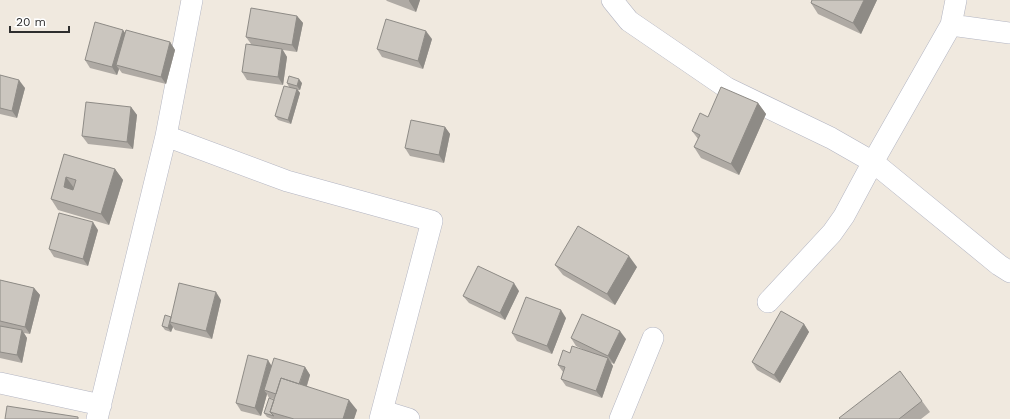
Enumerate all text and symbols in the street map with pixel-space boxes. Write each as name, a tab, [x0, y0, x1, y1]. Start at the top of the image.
scale bar	[10, 8, 69, 34]
text: 20 m	[16, 15, 46, 29]

